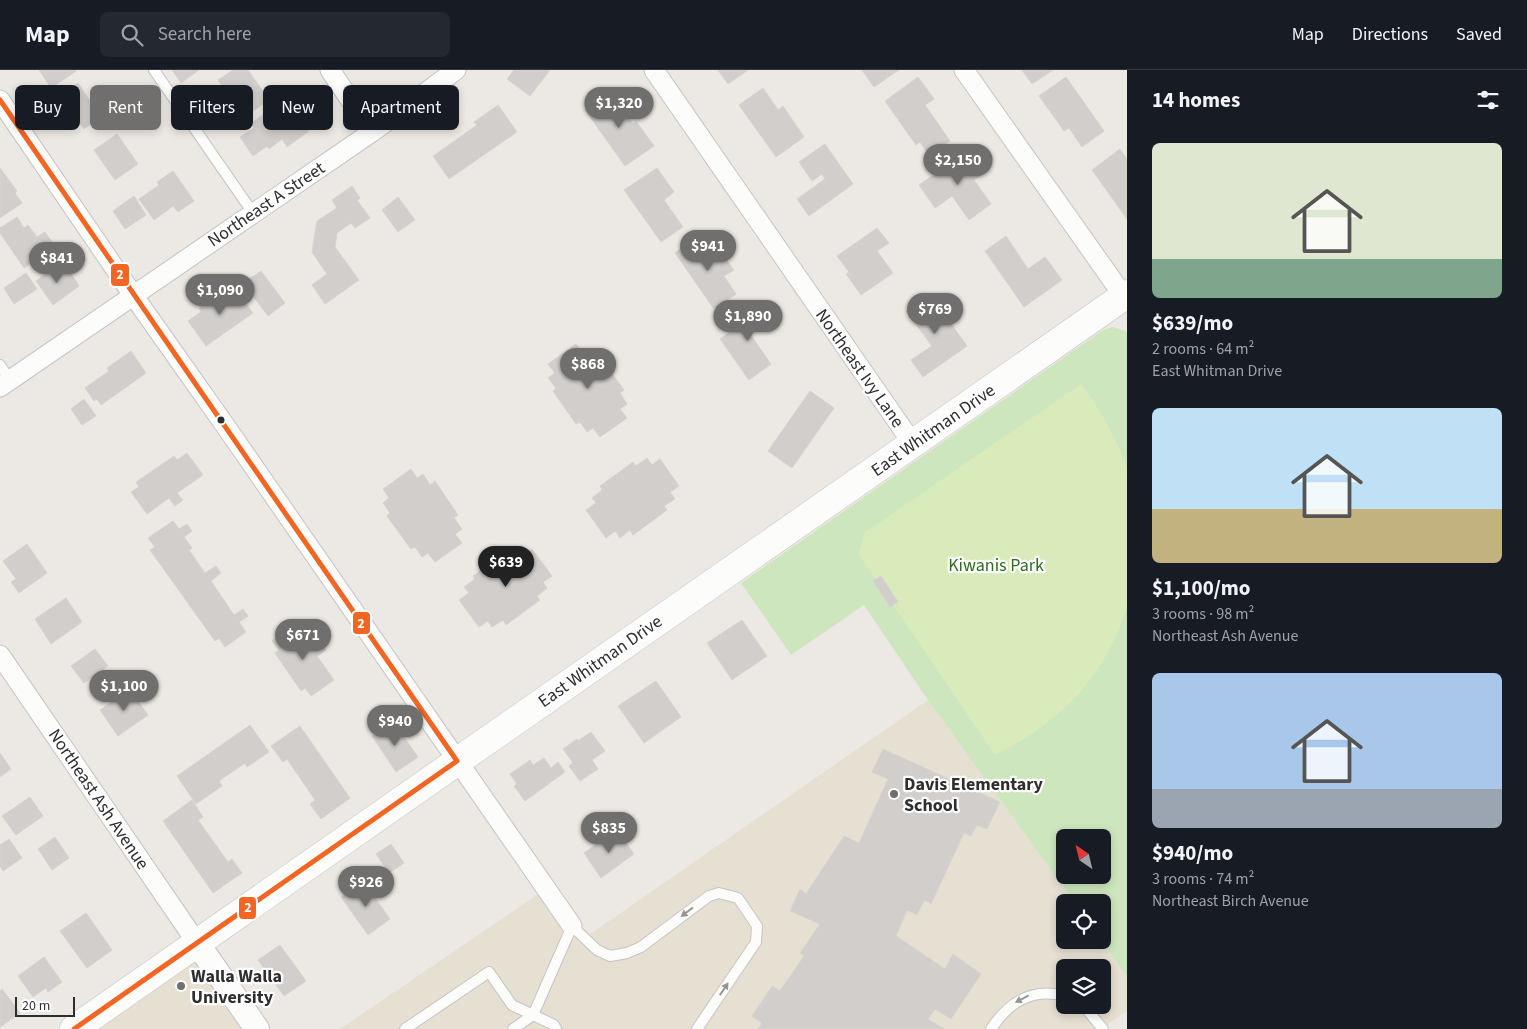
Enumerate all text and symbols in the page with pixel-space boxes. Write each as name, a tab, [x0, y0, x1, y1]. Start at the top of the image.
search box	[100, 12, 450, 57]
text: Map	[25, 17, 70, 52]
icon: search	[118, 21, 146, 49]
text: Search here	[158, 21, 251, 48]
text: Map	[1292, 22, 1324, 47]
text: Directions	[1352, 22, 1428, 47]
text: Saved	[1456, 22, 1502, 47]
chip: Buy	[15, 85, 80, 130]
chip: Rent	[90, 85, 161, 130]
chip: Filters	[171, 85, 253, 130]
chip: New	[263, 85, 333, 130]
chip: Apartment	[343, 85, 459, 130]
text: 14 homes	[1152, 85, 1240, 115]
icon: filters	[1474, 86, 1502, 114]
pin: $1,320	[578, 87, 660, 129]
text: $1,320	[595, 92, 643, 114]
pin: $2,150	[917, 144, 999, 186]
text: $2,150	[934, 149, 982, 171]
street label: Northeast A Street	[203, 156, 330, 253]
icon: home	[1282, 176, 1372, 266]
pin: $941	[678, 230, 738, 272]
text: $941	[691, 235, 725, 257]
pin: $841	[27, 242, 87, 284]
text: $841	[40, 247, 74, 269]
line badge: 2	[110, 263, 130, 287]
text: 2	[116, 265, 124, 285]
pin: $1,090	[179, 274, 261, 316]
text: $1,090	[196, 279, 244, 301]
pin: $769	[905, 292, 965, 335]
text: $769	[918, 298, 952, 320]
pin: $1,890	[707, 300, 789, 342]
street label: Northeast Ivy Lane	[809, 304, 910, 433]
text: $1,890	[724, 305, 772, 327]
text: $639/mo	[1152, 308, 1233, 338]
text: 2 rooms · 64 m²	[1152, 338, 1254, 360]
pin: $868	[558, 348, 618, 390]
text: $868	[571, 353, 605, 375]
text: East Whitman Drive	[1152, 360, 1282, 382]
street label: East Whitman Drive	[866, 378, 1000, 483]
unlabelled marker	[216, 415, 226, 425]
icon: home	[1282, 441, 1372, 531]
pin: $639	[476, 546, 536, 588]
text: $639	[489, 551, 523, 573]
park label: Kiwanis Park	[948, 553, 1044, 578]
text: $1,100/mo	[1152, 573, 1251, 603]
text: 3 rooms · 98 m²	[1152, 603, 1254, 625]
street label: East Whitman Drive	[533, 609, 667, 714]
line badge: 2	[352, 611, 371, 635]
text: 2	[357, 614, 365, 634]
pin: $671	[273, 618, 333, 661]
text: $671	[286, 624, 320, 646]
text: Northeast Ash Avenue	[1152, 625, 1298, 647]
pin: $1,100	[83, 670, 165, 712]
text: $1,100	[100, 675, 148, 697]
pin: $940	[365, 704, 425, 747]
icon: home	[1282, 706, 1372, 796]
text: $940	[378, 710, 412, 732]
street label: Northeast Ash Avenue	[42, 724, 155, 875]
place label: Davis Elementary School	[904, 772, 1044, 818]
marker: Davis Elementary School	[888, 788, 900, 800]
pin: $835	[579, 812, 639, 854]
text: $835	[592, 817, 626, 839]
north arrow	[1056, 829, 1111, 884]
map controls	[1056, 829, 1111, 1014]
text: $940/mo	[1152, 838, 1233, 868]
pin: $926	[336, 866, 396, 908]
text: 3 rooms · 74 m²	[1152, 868, 1254, 890]
text: $926	[349, 871, 383, 893]
text: Northeast Birch Avenue	[1152, 890, 1309, 912]
button: locate	[1056, 894, 1111, 949]
line badge: 2	[238, 896, 257, 920]
text: 2	[244, 898, 252, 918]
one-way arrow	[680, 907, 694, 917]
button: layers	[1056, 959, 1111, 1014]
place label: Walla Walla University	[191, 964, 282, 1010]
marker: Walla Walla University	[175, 980, 187, 992]
one-way arrow	[720, 982, 729, 995]
scale bar	[15, 994, 75, 1017]
one-way arrow	[1016, 995, 1029, 1004]
text: 20 m	[22, 996, 50, 1016]

